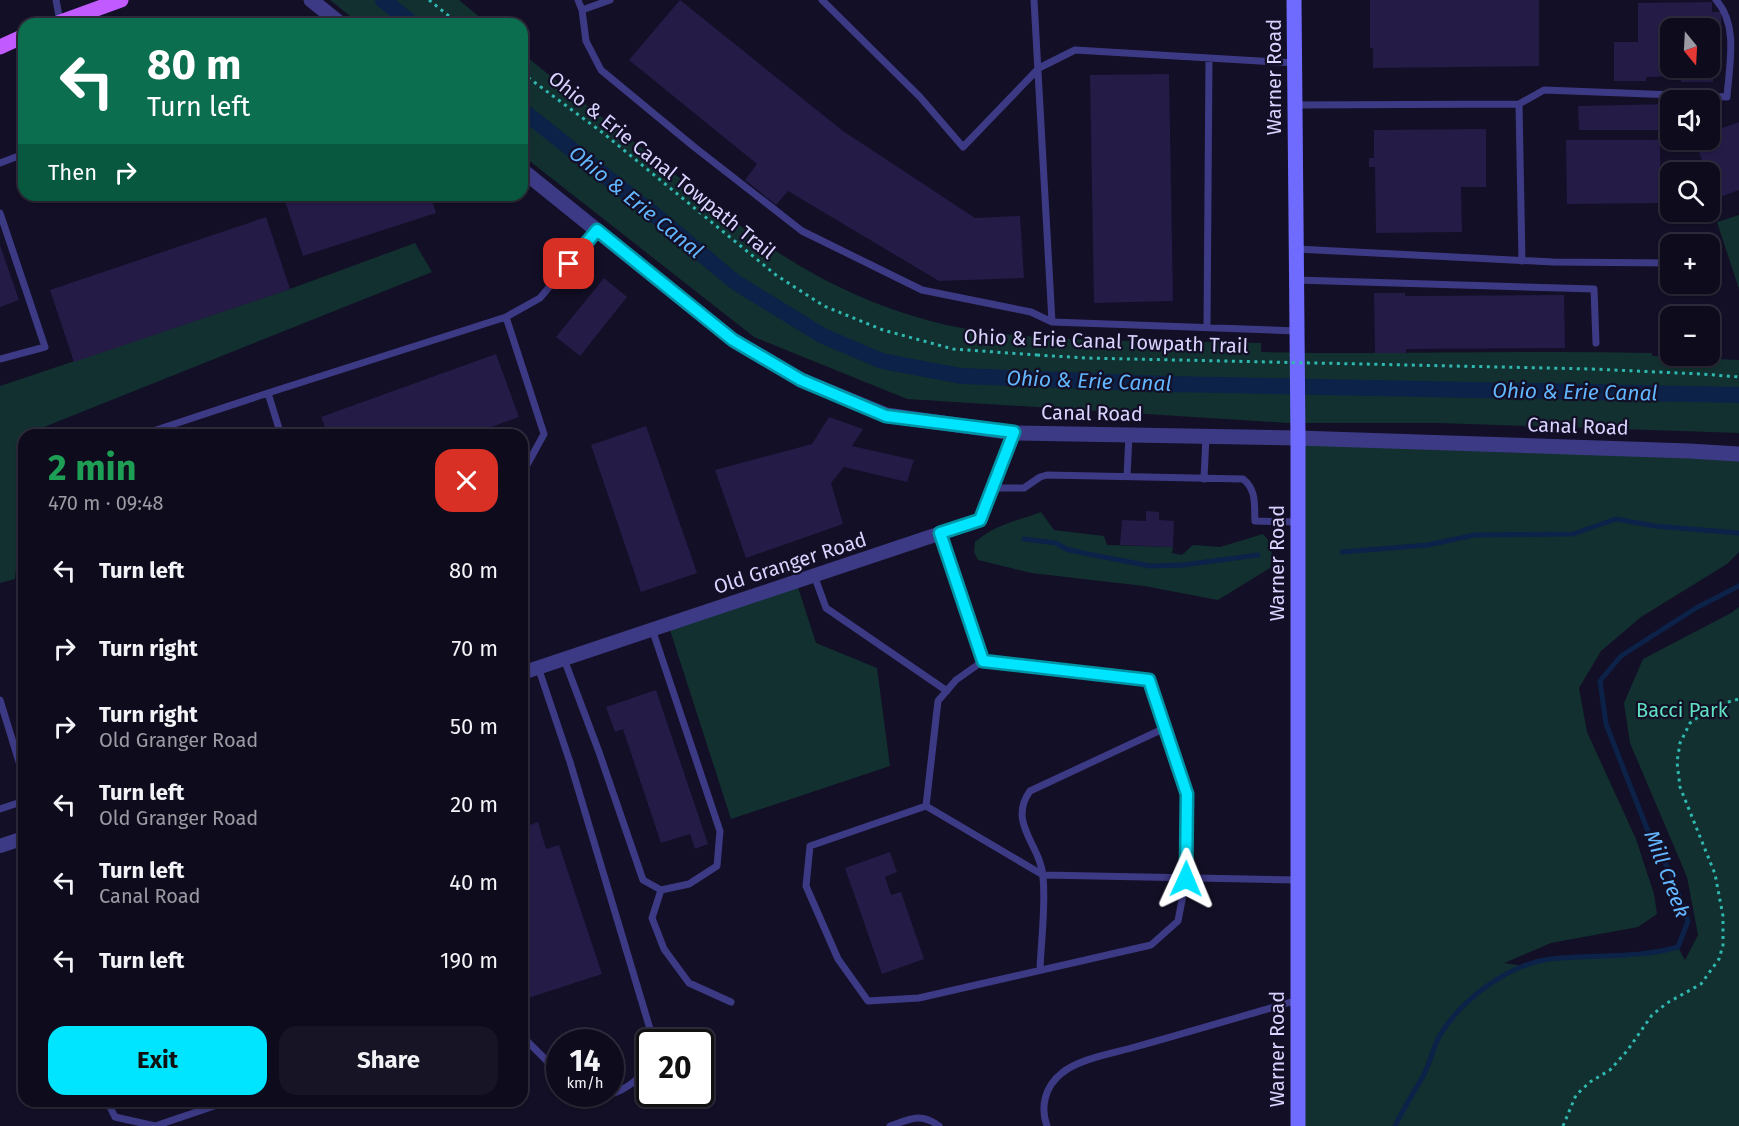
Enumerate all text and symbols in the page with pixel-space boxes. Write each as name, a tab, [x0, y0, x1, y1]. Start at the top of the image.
north arrow	[1660, 18, 1720, 78]
map controls	[1660, 18, 1720, 366]
street label: Warner Road	[1262, 19, 1286, 135]
text: 80 m	[147, 40, 241, 90]
icon: left	[48, 42, 126, 120]
street label: Ohio & Erie Canal Towpath Trail	[544, 66, 780, 264]
button: sound	[1660, 90, 1720, 150]
text: Turn left	[147, 91, 250, 123]
water label: Ohio & Erie Canal	[564, 140, 708, 264]
icon: right	[109, 156, 142, 189]
text: Then	[48, 159, 97, 186]
button: search	[1660, 162, 1720, 222]
button: +	[1660, 234, 1720, 294]
pin	[543, 238, 594, 289]
icon: arrive	[552, 247, 585, 280]
button: −	[1660, 306, 1720, 366]
street label: Ohio & Erie Canal Towpath Trail	[963, 324, 1249, 358]
water label: Ohio & Erie Canal	[1006, 365, 1172, 397]
water label: Ohio & Erie Canal	[1492, 378, 1658, 406]
street label: Canal Road	[1041, 400, 1143, 426]
street label: Canal Road	[1527, 412, 1629, 440]
text: 2 min	[48, 446, 137, 490]
button: close	[435, 449, 498, 512]
text: 470 m · 09:48	[48, 491, 164, 515]
street label: Warner Road	[1265, 505, 1289, 621]
street label: Old Granger Road	[711, 527, 869, 599]
icon: left	[48, 554, 81, 587]
text: Turn left	[99, 557, 184, 584]
text: 80 m	[449, 557, 498, 584]
icon: right	[48, 632, 81, 665]
text: Turn right	[99, 635, 198, 662]
text: 70 m	[452, 635, 498, 662]
park label: Bacci Park	[1636, 698, 1729, 722]
text: Turn right	[99, 701, 198, 728]
icon: right	[48, 710, 81, 743]
text: 50 m	[450, 713, 498, 740]
text: Old Granger Road	[99, 728, 258, 752]
text: Turn left	[99, 779, 184, 806]
icon: left	[48, 788, 81, 821]
text: 20 m	[450, 791, 498, 818]
text: Old Granger Road	[99, 806, 258, 830]
water label: Mill Creek	[1638, 827, 1696, 921]
position arrow	[1154, 847, 1218, 911]
text: Turn left	[99, 857, 184, 884]
icon: left	[48, 866, 81, 899]
text: 40 m	[449, 869, 498, 896]
text: Canal Road	[99, 884, 201, 908]
icon: left	[48, 944, 81, 977]
text: Turn left	[99, 947, 184, 974]
text: 190 m	[440, 947, 498, 974]
street label: Warner Road	[1265, 991, 1289, 1107]
button: Exit	[48, 1026, 267, 1095]
button: Share	[279, 1026, 498, 1095]
speed limit sign: 20	[636, 1029, 714, 1107]
text: 14	[570, 1043, 600, 1079]
text: km/h	[566, 1074, 604, 1092]

